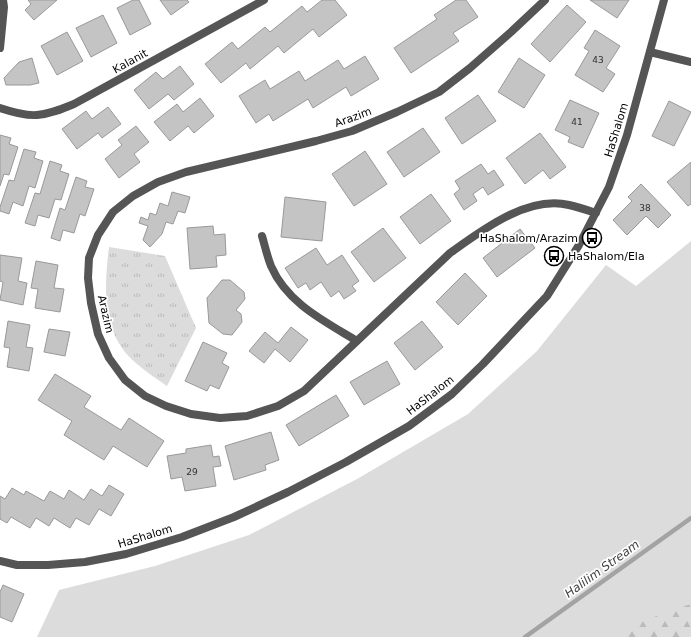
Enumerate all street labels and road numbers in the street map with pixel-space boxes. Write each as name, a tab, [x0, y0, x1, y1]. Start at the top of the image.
street label: Kalanit	[111, 46, 151, 76]
street label: HaShalom	[602, 101, 631, 159]
street label: Arazim	[333, 105, 373, 130]
street label: Arazim	[95, 294, 116, 334]
street label: HaShalom	[404, 373, 456, 418]
street label: HaShalom	[116, 522, 174, 551]

